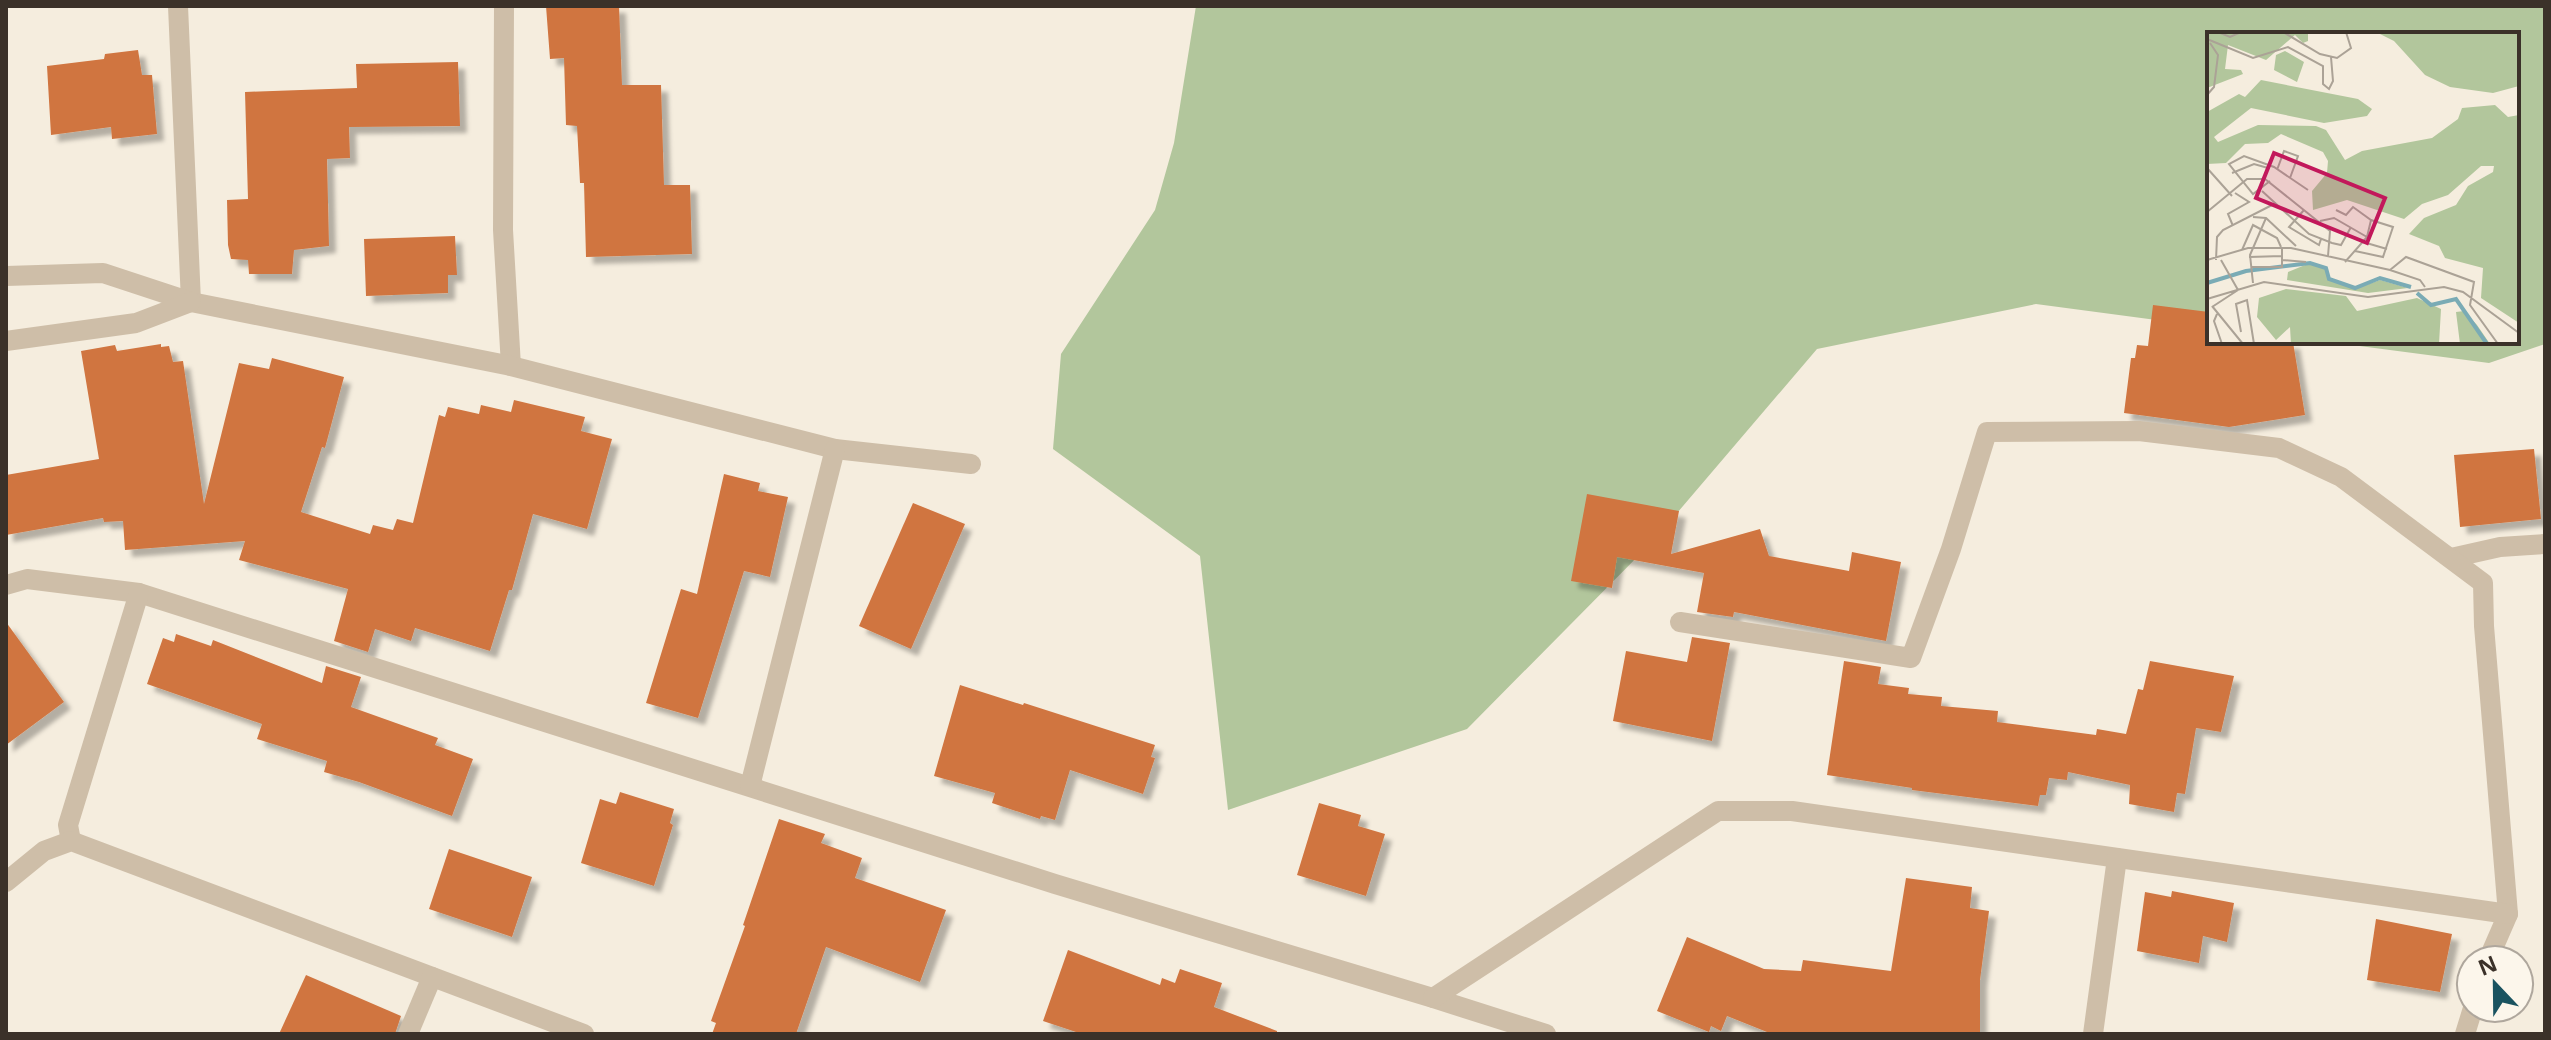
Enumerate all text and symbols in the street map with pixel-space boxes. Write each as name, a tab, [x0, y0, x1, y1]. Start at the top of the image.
inset map	[2207, 32, 2519, 344]
north arrow	[2455, 944, 2535, 1024]
text: N	[2473, 947, 2501, 982]

